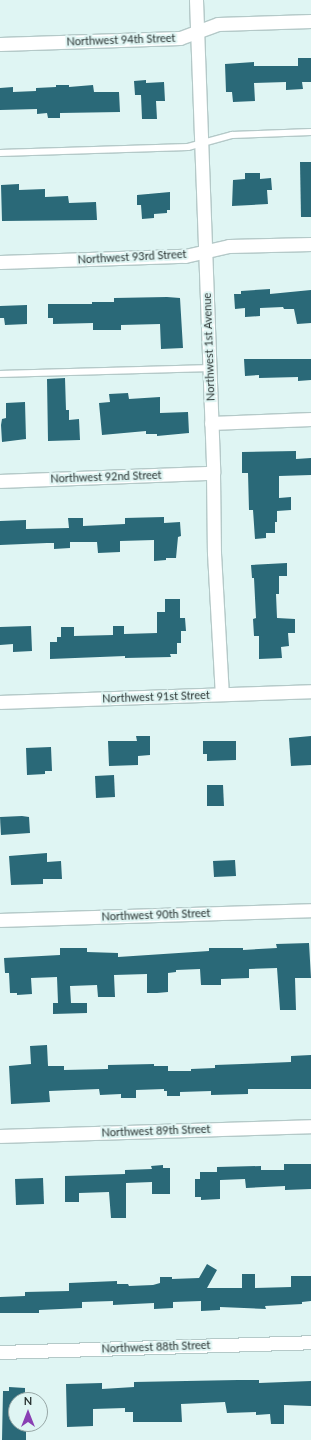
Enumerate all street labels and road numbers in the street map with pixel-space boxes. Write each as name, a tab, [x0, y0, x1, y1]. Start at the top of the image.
street label: Northwest 94th Street	[66, 32, 176, 48]
street label: Northwest 93rd Street	[77, 248, 187, 266]
street label: Northwest 1st Avenue	[201, 292, 217, 402]
street label: Northwest 92nd Street	[50, 468, 162, 486]
street label: Northwest 91st Street	[102, 689, 210, 705]
street label: Northwest 90th Street	[101, 907, 211, 923]
street label: Northwest 89th Street	[101, 1123, 211, 1139]
street label: Northwest 88th Street	[101, 1339, 211, 1355]

